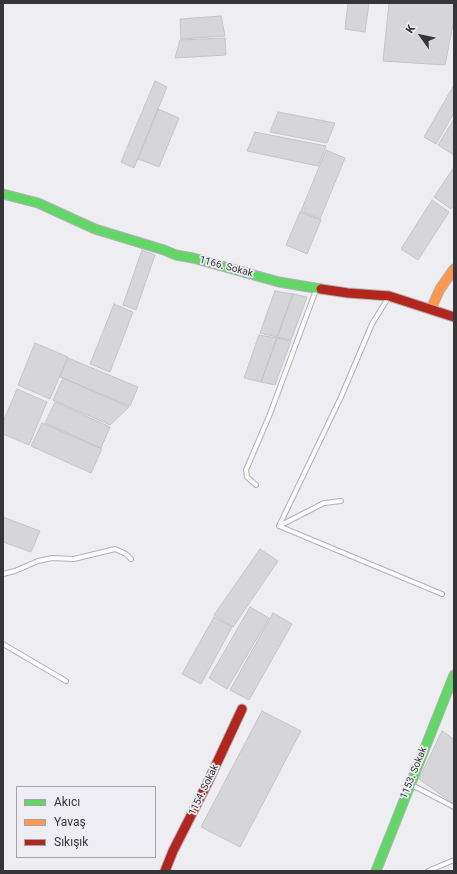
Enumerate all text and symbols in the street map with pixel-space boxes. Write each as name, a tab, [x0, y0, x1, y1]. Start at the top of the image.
north arrow	[401, 16, 441, 56]
text: K	[403, 23, 418, 36]
street label: 1166. Sokak	[198, 254, 254, 280]
street label: 1153. Sokak	[398, 745, 430, 801]
street label: 1154. Sokak	[187, 763, 221, 817]
legend	[16, 786, 156, 858]
text: Akıcı	[54, 795, 80, 809]
text: Yavaş	[54, 815, 86, 829]
text: Sıkışık	[54, 835, 88, 849]

